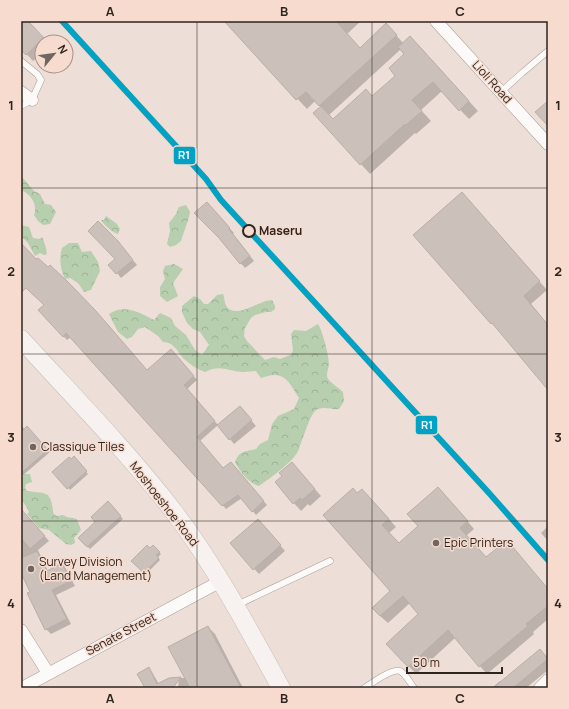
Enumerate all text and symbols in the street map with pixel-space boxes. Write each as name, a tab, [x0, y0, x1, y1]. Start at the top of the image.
text: A	[106, 2, 115, 20]
text: B	[280, 2, 288, 20]
text: C	[455, 2, 465, 20]
north arrow	[34, 34, 74, 74]
text: N	[55, 42, 72, 56]
street label: Lioli Road	[468, 56, 516, 107]
text: 1	[8, 96, 14, 114]
text: 1	[555, 96, 561, 114]
line badge: R1	[173, 146, 196, 165]
text: R1	[178, 147, 190, 162]
place label: Maseru	[259, 222, 302, 239]
marker: Maseru	[242, 224, 256, 238]
text: 2	[7, 262, 15, 280]
text: 2	[554, 262, 562, 280]
line badge: R1	[415, 415, 438, 435]
text: R1	[421, 417, 433, 432]
text: 3	[7, 428, 15, 446]
text: 3	[554, 428, 562, 446]
place label: Classique Tiles	[41, 438, 124, 455]
marker: Classique Tiles	[28, 442, 38, 452]
street label: Moshoeshoe Road	[126, 458, 203, 550]
place label: Epic Printers	[444, 534, 513, 551]
marker: Epic Printers	[431, 538, 441, 548]
place label: Survey Division (Land Management)	[39, 553, 152, 584]
marker: Survey Division (Land Management)	[26, 564, 36, 574]
text: 4	[7, 594, 15, 612]
text: 4	[554, 594, 562, 612]
street label: Senate Street	[83, 608, 159, 659]
scale bar	[407, 649, 502, 675]
text: 50 m	[413, 654, 440, 671]
text: A	[106, 689, 115, 707]
text: B	[280, 689, 288, 707]
text: C	[455, 689, 465, 707]

